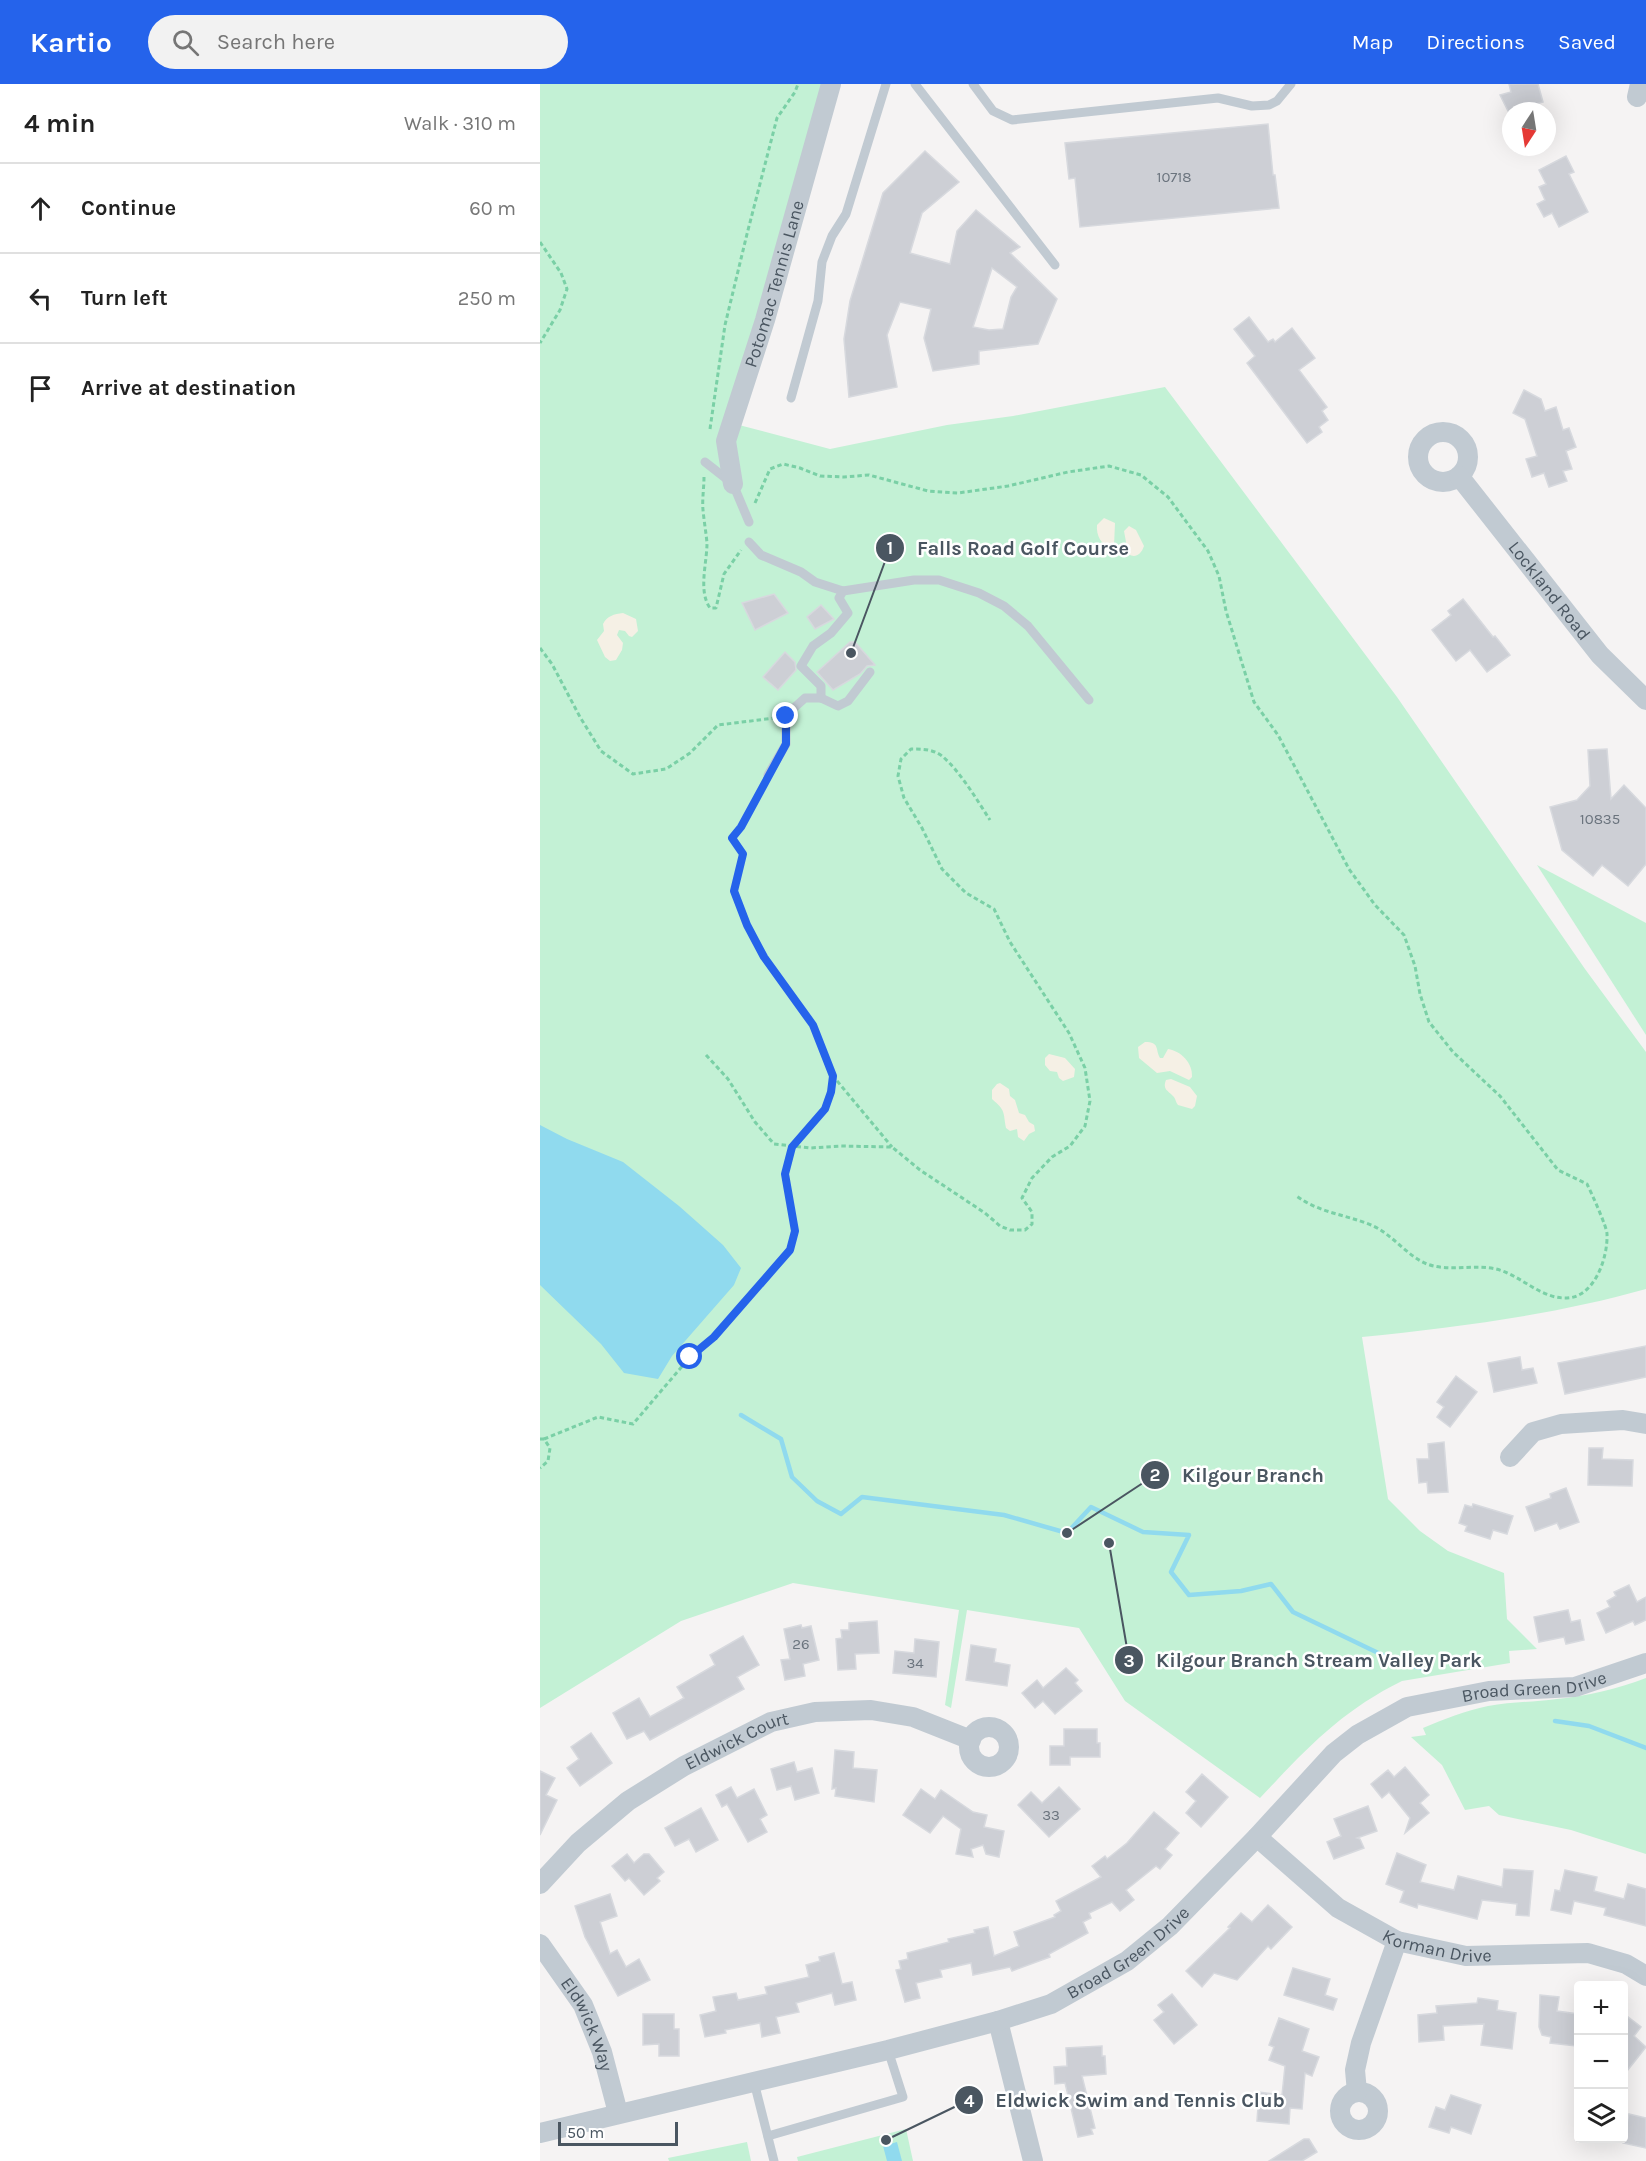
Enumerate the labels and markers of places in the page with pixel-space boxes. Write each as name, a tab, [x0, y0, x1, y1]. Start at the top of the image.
callout: Falls Road Golf Course	[875, 529, 1141, 567]
callout: Kilgour Branch	[1140, 1456, 1336, 1494]
callout: Kilgour Branch Stream Valley Park	[1114, 1641, 1494, 1679]
callout: Eldwick Swim and Tennis Club	[954, 2081, 1297, 2119]

